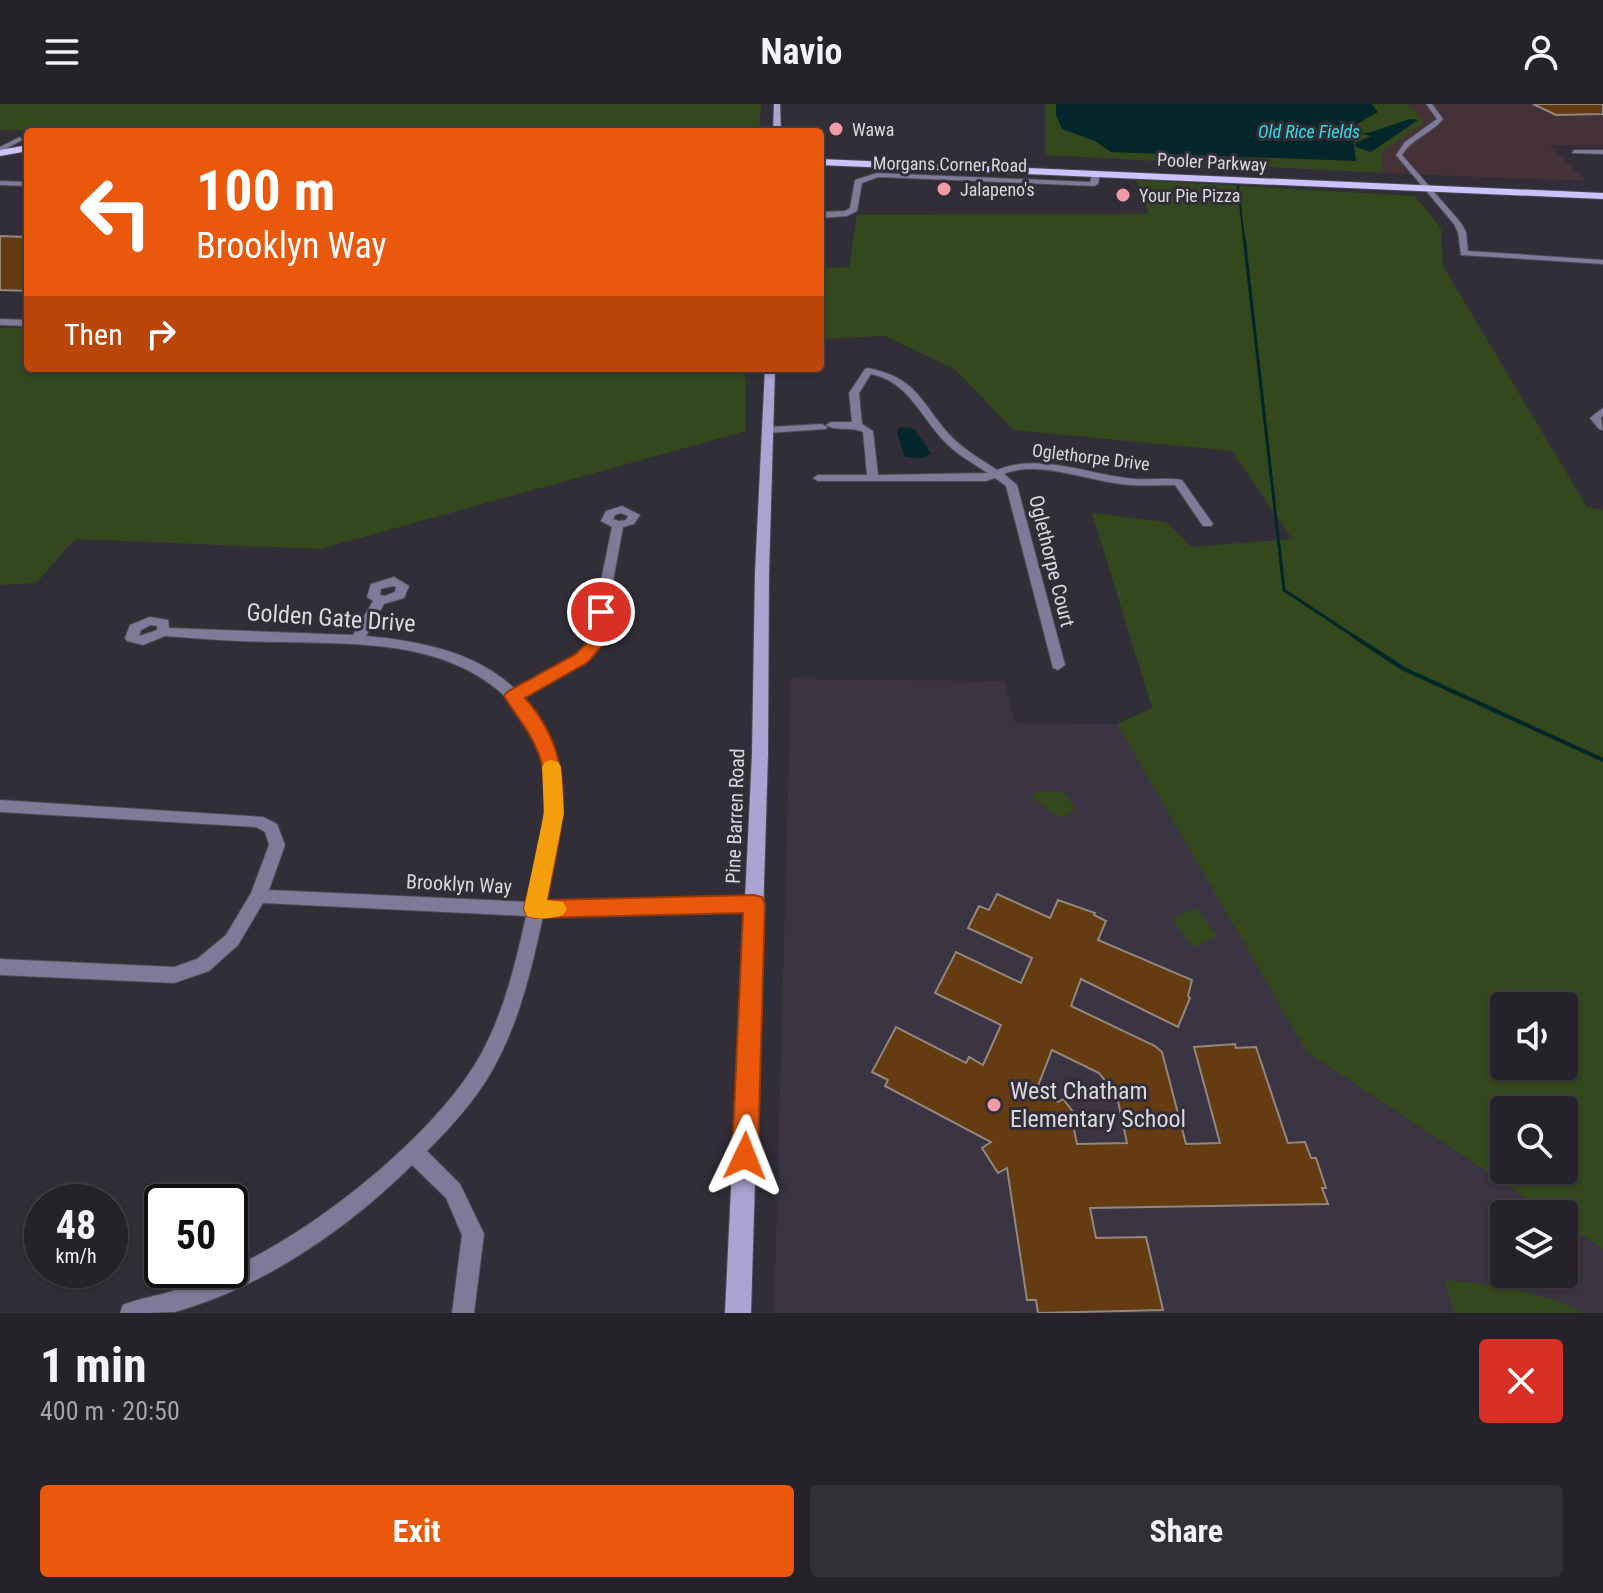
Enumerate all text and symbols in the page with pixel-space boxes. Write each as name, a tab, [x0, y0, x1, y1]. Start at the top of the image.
icon: menu	[40, 30, 84, 74]
icon: person	[1519, 30, 1563, 74]
text: Navio	[761, 31, 842, 73]
place label: Wawa	[852, 119, 894, 140]
marker: Wawa	[827, 120, 845, 138]
water label: Old Rice Fields	[1258, 121, 1360, 142]
street label: Pooler Parkway	[1157, 149, 1268, 175]
street label: Morgans Corner Road	[873, 152, 1027, 176]
text: 100 m	[196, 158, 335, 224]
icon: left	[64, 160, 168, 264]
place label: Jalapeno's	[960, 179, 1035, 200]
marker: Jalapeno's	[935, 180, 953, 198]
place label: Your Pie Pizza	[1139, 185, 1240, 206]
marker: Your Pie Pizza	[1114, 186, 1132, 204]
text: Brooklyn Way	[196, 225, 386, 267]
icon: right	[139, 312, 183, 356]
text: Then	[64, 317, 123, 352]
street label: Oglethorpe Drive	[1031, 439, 1151, 475]
street label: Oglethorpe Court	[1024, 493, 1080, 629]
pin	[567, 578, 635, 646]
icon: arrive	[579, 590, 623, 634]
street label: Golden Gate Drive	[246, 598, 416, 638]
street label: Pine Barren Road	[721, 748, 749, 884]
street label: Brooklyn Way	[406, 869, 512, 899]
map controls	[1490, 992, 1578, 1288]
button: sound	[1490, 992, 1578, 1080]
place label: West Chatham Elementary School	[1010, 1077, 1186, 1133]
marker: West Chatham Elementary School	[985, 1096, 1003, 1114]
button: search	[1490, 1096, 1578, 1184]
position arrow	[703, 1114, 787, 1198]
speed limit sign: 50	[144, 1184, 248, 1288]
button: layers	[1490, 1200, 1578, 1288]
text: 48	[56, 1202, 96, 1249]
text: km/h	[55, 1244, 97, 1268]
text: 1 min	[40, 1337, 147, 1394]
button: close	[1479, 1339, 1563, 1423]
text: 400 m · 20:50	[40, 1396, 180, 1426]
button: Exit	[40, 1485, 794, 1577]
button: Share	[810, 1485, 1563, 1577]

